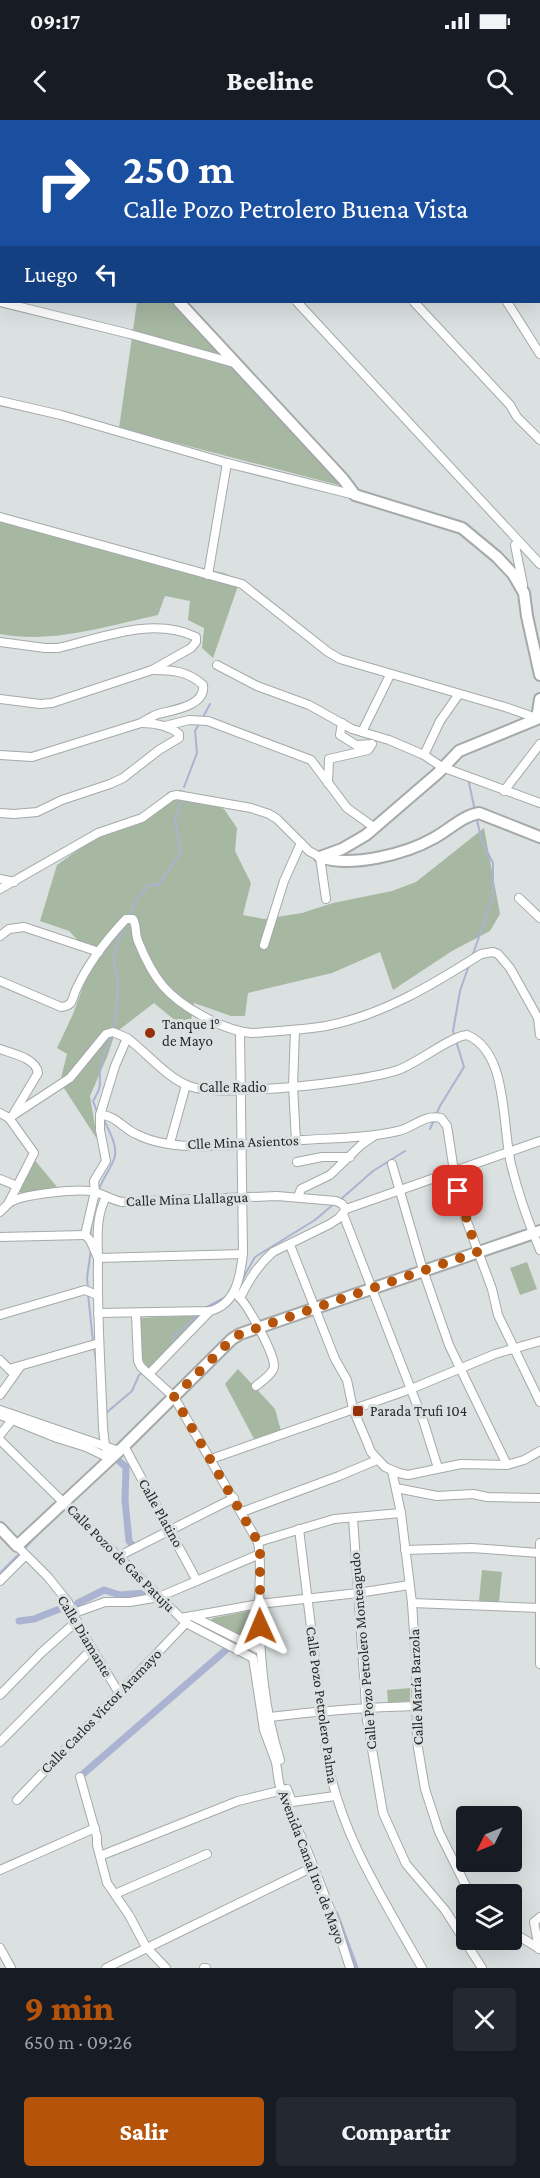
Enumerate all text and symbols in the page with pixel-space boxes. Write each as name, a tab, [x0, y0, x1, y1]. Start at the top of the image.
text: 09:17	[30, 9, 80, 34]
icon: back	[24, 65, 57, 98]
icon: search	[483, 65, 516, 98]
text: Beeline	[226, 66, 314, 96]
icon: right	[24, 144, 102, 222]
text: 250 m	[123, 145, 234, 192]
text: Calle Pozo Petrolero Buena Vista	[123, 194, 468, 224]
icon: left	[90, 258, 123, 291]
text: Luego	[24, 262, 78, 287]
place label: Tanque 1° de Mayo	[162, 1016, 220, 1050]
marker: Tanque 1° de Mayo	[143, 1026, 157, 1040]
street label: Calle Radio	[199, 1079, 267, 1095]
street label: Clle Mina Asientos	[187, 1132, 299, 1152]
pin	[432, 1165, 483, 1216]
icon: arrive	[441, 1174, 474, 1207]
street label: Calle Mina Llallagua	[125, 1189, 249, 1210]
place label: Parada Trufi 104	[370, 1403, 467, 1419]
marker: Parada Trufi 104	[351, 1404, 365, 1418]
street label: Calle Platino	[136, 1476, 186, 1550]
street label: Calle Pozo de Gas Patuju	[63, 1501, 178, 1616]
street label: Calle Pozo Petrolero Monteagudo	[346, 1551, 381, 1750]
street label: Calle Diamante	[54, 1592, 116, 1680]
position arrow	[228, 1594, 292, 1658]
street label: Calle Pozo Petrolero Palma	[303, 1625, 341, 1785]
street label: Calle María Barzola	[406, 1628, 426, 1745]
street label: Calle Carlos Victor Aramayo	[37, 1646, 165, 1777]
street label: Avenida Canal 1ro. de Mayo	[274, 1788, 349, 1946]
north arrow	[456, 1806, 522, 1872]
map controls	[456, 1806, 522, 1950]
button: layers	[456, 1884, 522, 1950]
text: 9 min	[24, 1988, 114, 2028]
button: close	[453, 1988, 516, 2051]
text: 650 m · 09:26	[24, 2031, 132, 2053]
button: Salir	[24, 2097, 264, 2166]
button: Compartir	[276, 2097, 516, 2166]

